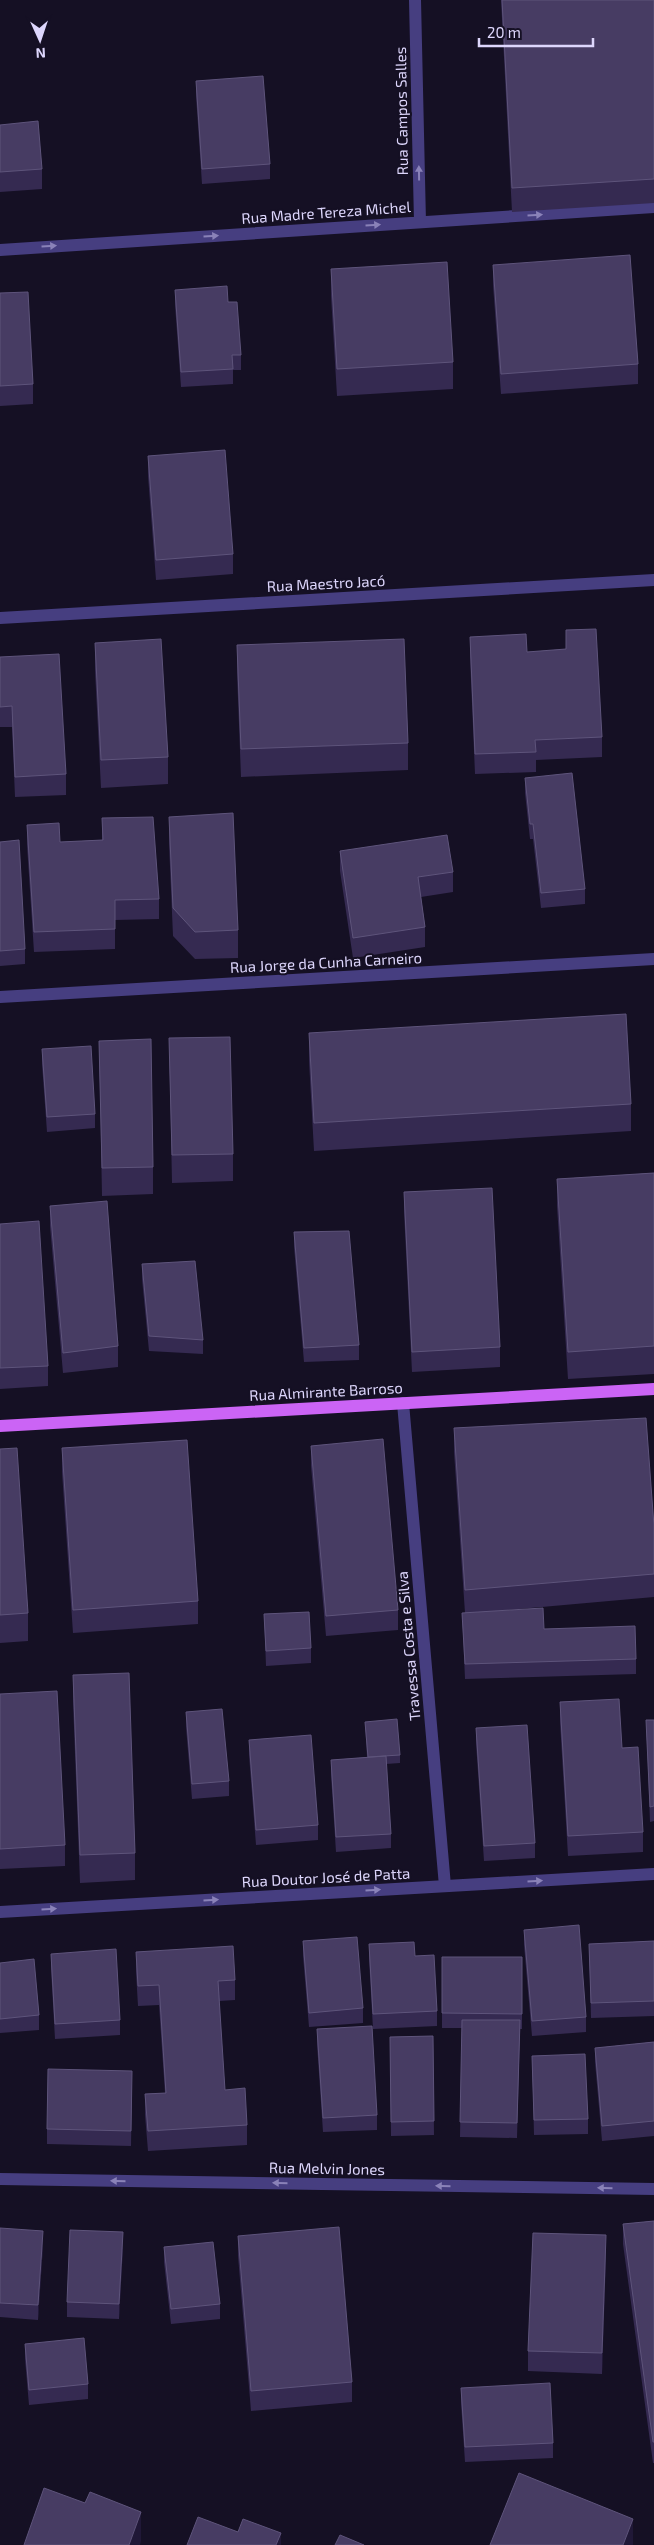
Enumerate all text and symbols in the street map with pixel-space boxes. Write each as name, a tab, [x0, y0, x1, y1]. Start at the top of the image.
north arrow	[15, 15, 65, 65]
scale bar	[479, 15, 593, 47]
text: 20 m	[487, 23, 521, 41]
text: N	[35, 45, 46, 62]
street label: Rua Campos Salles	[391, 46, 411, 176]
one-way arrow	[415, 165, 423, 181]
street label: Rua Madre Tereza Michel	[241, 197, 412, 227]
one-way arrow	[527, 210, 543, 218]
one-way arrow	[365, 221, 381, 229]
one-way arrow	[203, 231, 219, 239]
one-way arrow	[41, 242, 57, 250]
street label: Rua Maestro Jacó	[266, 571, 386, 595]
street label: Rua Jorge da Cunha Carneiro	[230, 948, 422, 976]
street label: Rua Almirante Barroso	[249, 1378, 403, 1404]
street label: Travessa Costa e Silva	[392, 1570, 424, 1722]
street label: Rua Doutor José de Patta	[241, 1864, 411, 1890]
one-way arrow	[528, 1877, 544, 1885]
one-way arrow	[365, 1886, 381, 1894]
one-way arrow	[203, 1895, 219, 1903]
one-way arrow	[41, 1904, 57, 1912]
street label: Rua Melvin Jones	[269, 2158, 385, 2178]
one-way arrow	[110, 2177, 126, 2185]
one-way arrow	[272, 2179, 288, 2187]
one-way arrow	[435, 2182, 451, 2190]
one-way arrow	[597, 2184, 613, 2192]

